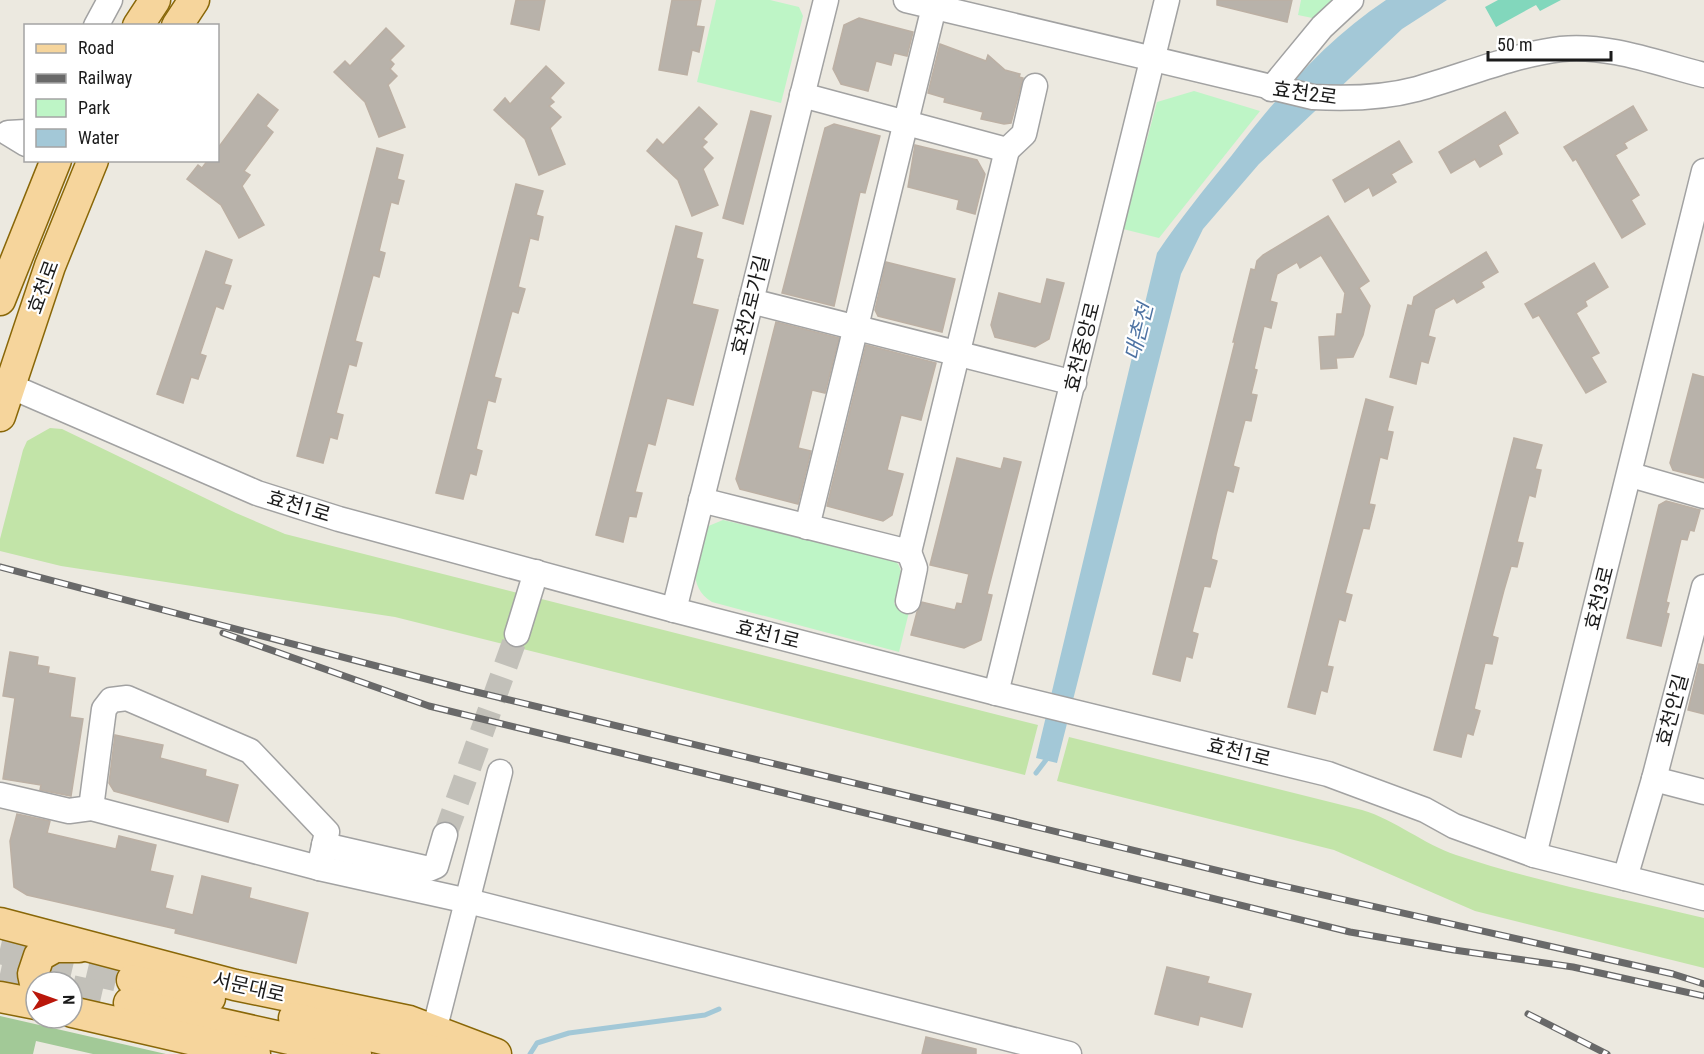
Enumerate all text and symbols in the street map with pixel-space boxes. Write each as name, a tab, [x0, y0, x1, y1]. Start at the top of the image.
legend	[24, 24, 219, 162]
scale bar	[1488, 24, 1611, 62]
text: 50 m	[1497, 34, 1532, 55]
text: Road	[78, 37, 114, 58]
text: Railway	[78, 67, 133, 88]
street label: 효천2로	[1271, 77, 1339, 109]
text: Park	[78, 97, 110, 118]
text: Water	[78, 127, 120, 148]
street label: 효천2로가길	[726, 253, 774, 357]
street label: 효천로	[22, 257, 64, 317]
water label: 대촌천	[1120, 298, 1158, 363]
street label: 효천중앙로	[1059, 299, 1105, 395]
street label: 효천1로	[264, 485, 334, 527]
street label: 효천3로	[1579, 564, 1619, 632]
street label: 효천1로	[734, 614, 802, 654]
street label: 효천안길	[1651, 671, 1693, 749]
street label: 효천1로	[1205, 732, 1273, 772]
street label: 서문대로	[210, 967, 288, 1007]
north arrow	[24, 970, 84, 1030]
text: N	[59, 995, 78, 1005]

